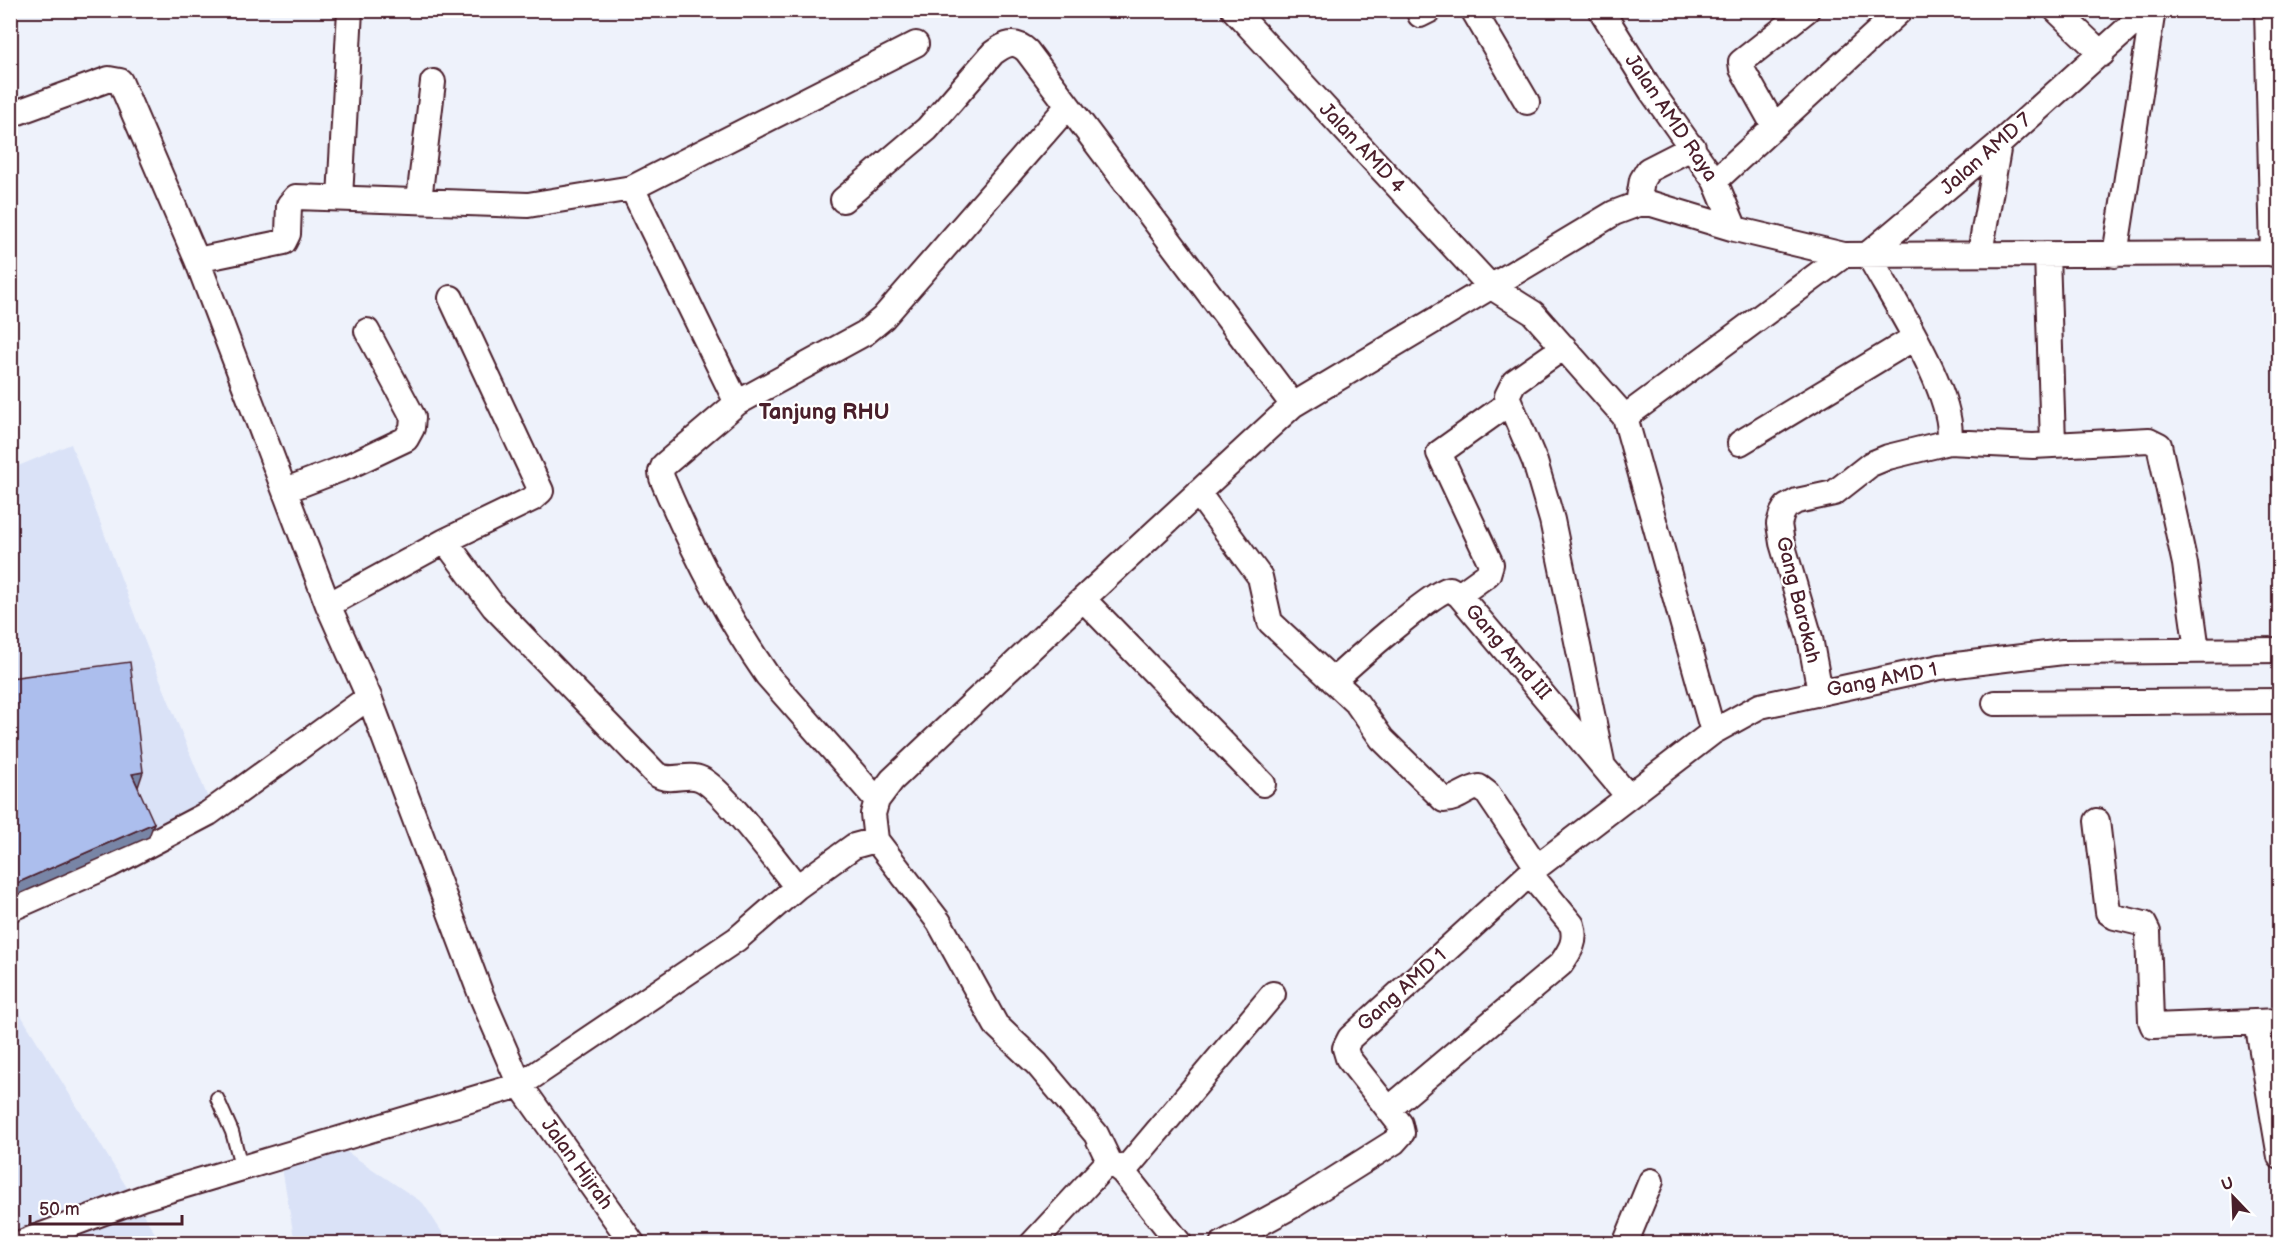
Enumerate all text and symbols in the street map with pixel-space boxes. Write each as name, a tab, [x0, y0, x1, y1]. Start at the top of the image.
street label: Jalan AMD Raya	[1620, 50, 1722, 186]
street label: Jalan AMD 4	[1314, 98, 1410, 198]
street label: Jalan AMD 7	[1936, 108, 2036, 200]
district label: Tanjung RHU	[759, 399, 889, 426]
street label: Gang Barokah	[1771, 534, 1825, 666]
street label: Gang Amd III	[1460, 599, 1556, 705]
street label: Gang AMD 1	[1825, 658, 1939, 702]
street label: Gang AMD 1	[1352, 944, 1452, 1036]
street label: Jalan Hijrah	[536, 1114, 618, 1214]
north arrow	[2203, 1167, 2263, 1227]
text: U	[2219, 1174, 2237, 1196]
scale bar	[30, 1188, 182, 1226]
text: 50 m	[39, 1199, 80, 1220]

